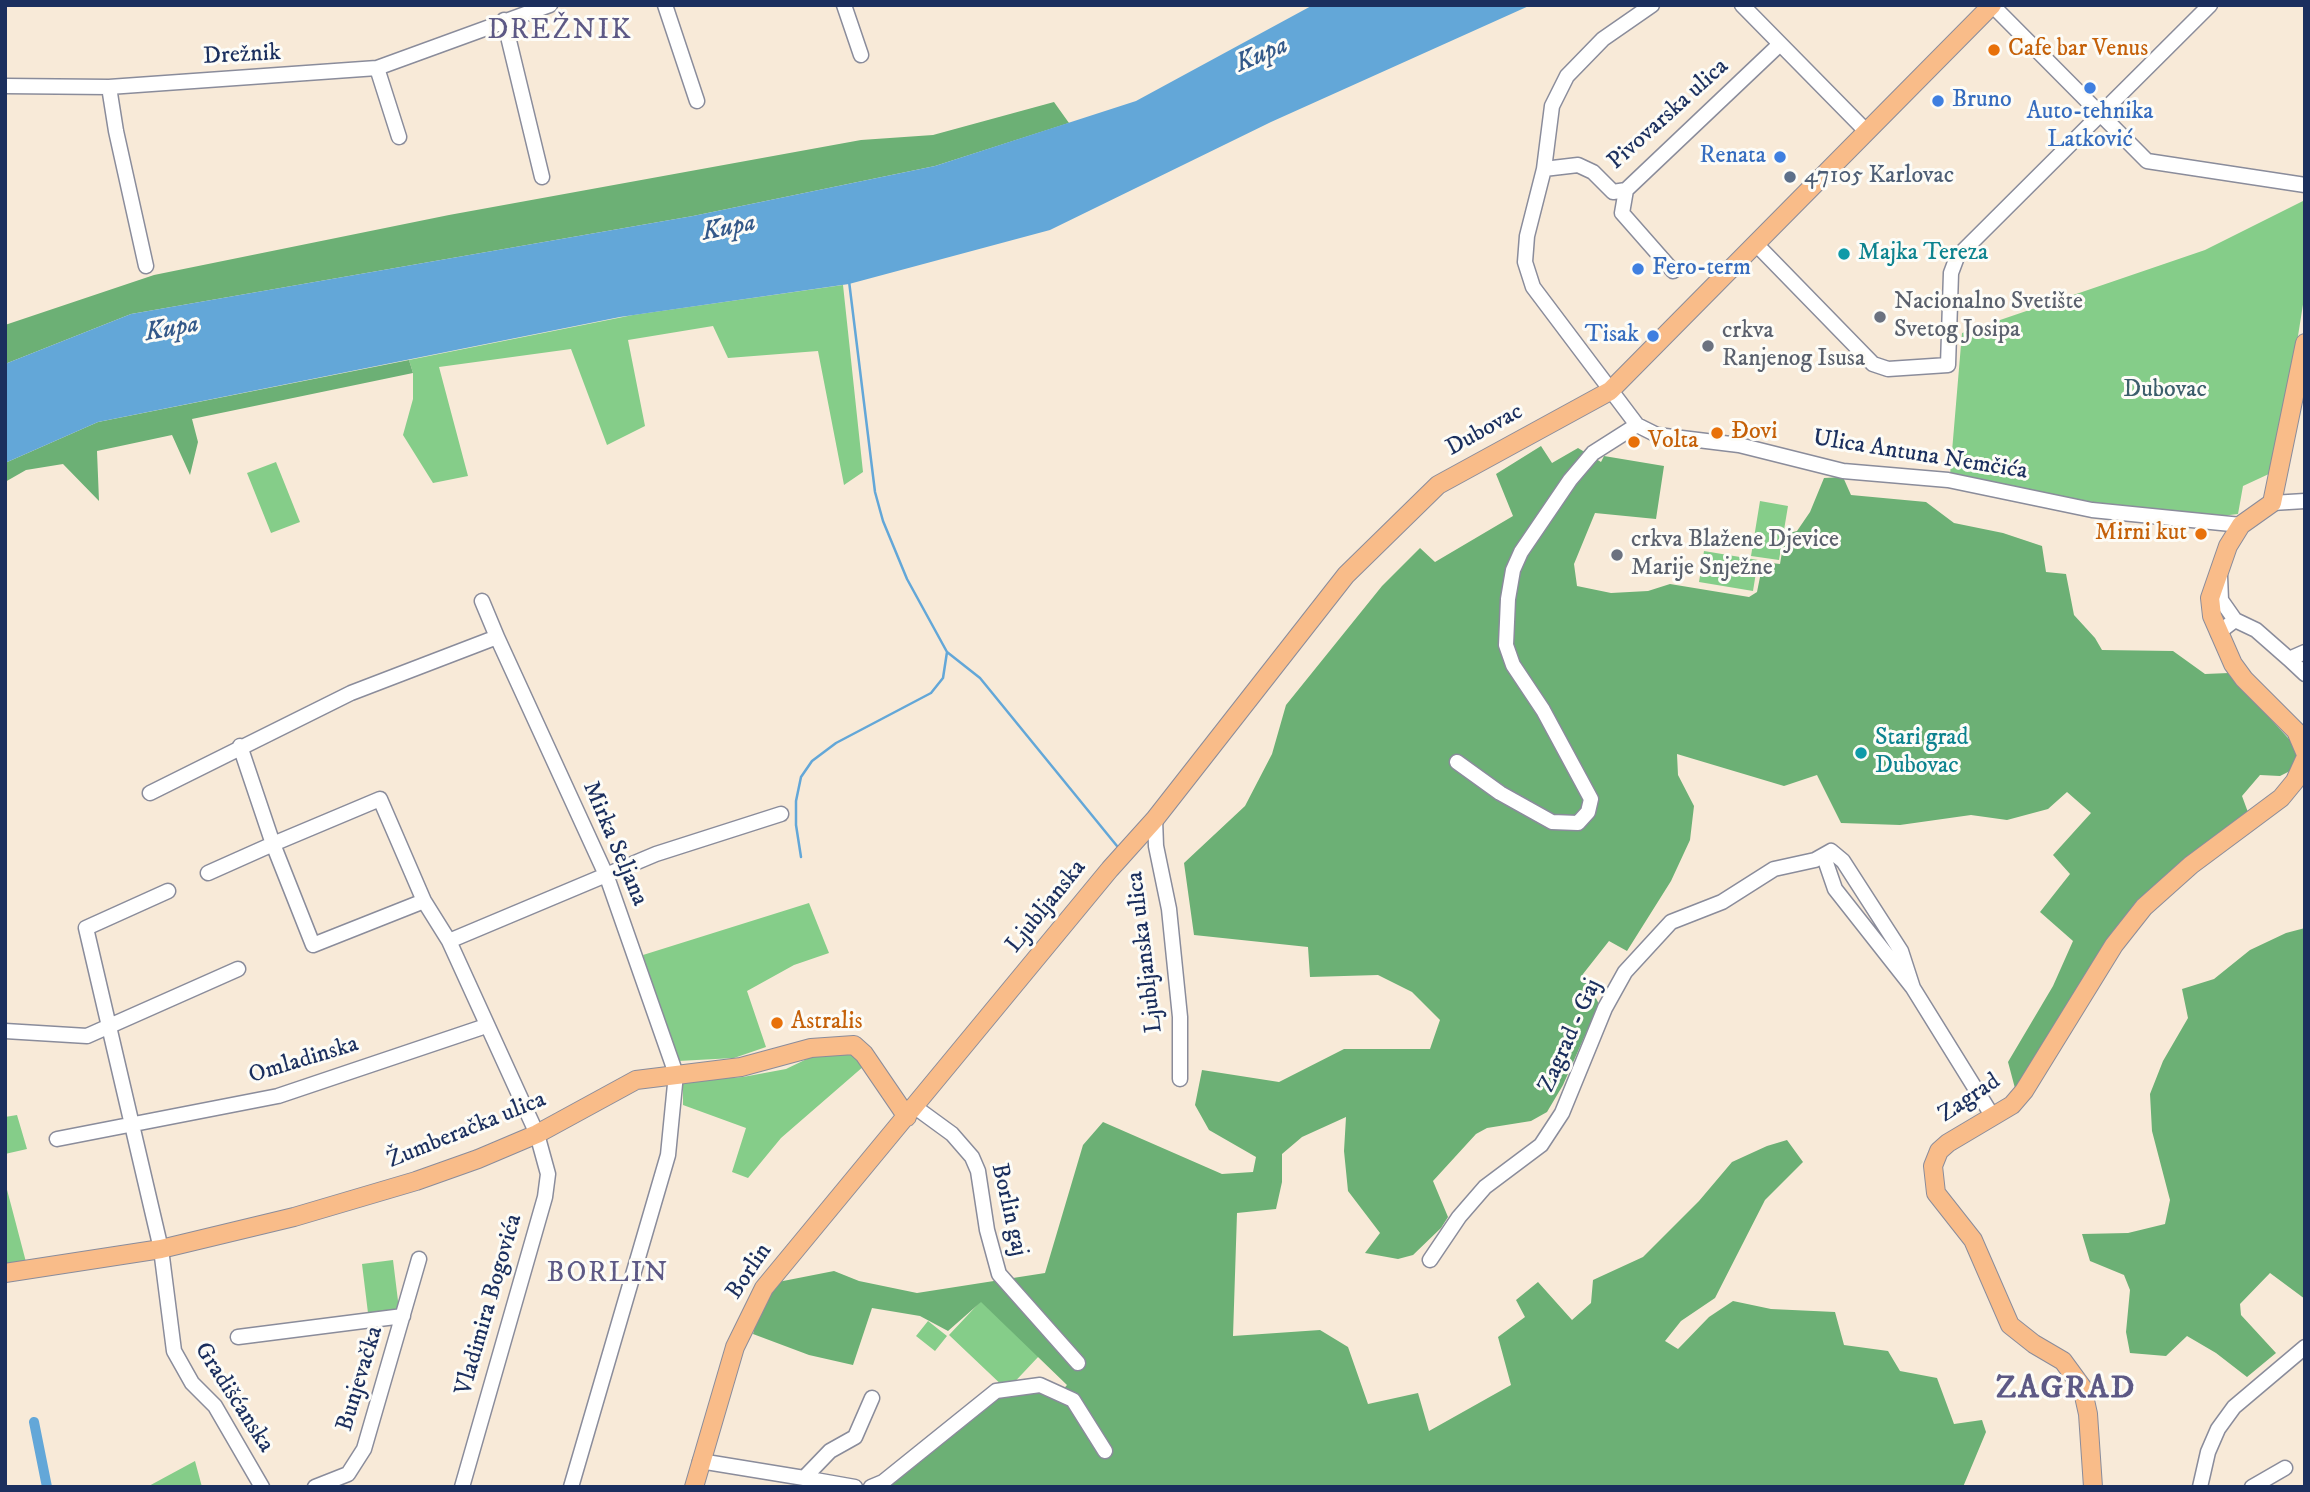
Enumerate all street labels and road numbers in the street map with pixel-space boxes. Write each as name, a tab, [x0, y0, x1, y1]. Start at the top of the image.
street label: Drežnik	[202, 40, 282, 72]
street label: Pivovarska ulica	[1603, 53, 1735, 177]
street label: Dubovac	[1442, 398, 1528, 464]
street label: Ulica Antuna Nemčića	[1811, 425, 2029, 487]
street label: Mirka Seljana	[575, 777, 653, 911]
street label: Ljubljanska	[1001, 855, 1093, 959]
street label: Ljubljanska ulica	[1122, 870, 1170, 1034]
street label: Zagrad - Gaj	[1533, 975, 1609, 1097]
street label: Omladinska	[246, 1031, 362, 1091]
street label: Zagrad	[1934, 1068, 2006, 1130]
street label: Žumberačka ulica	[384, 1086, 550, 1176]
street label: Borlin gaj	[983, 1161, 1033, 1259]
street label: Vladimira Bogovića	[450, 1211, 530, 1399]
street label: Borlin	[721, 1238, 779, 1306]
street label: Bunjevačka	[331, 1323, 391, 1435]
street label: Gradišćanska	[187, 1338, 279, 1458]

